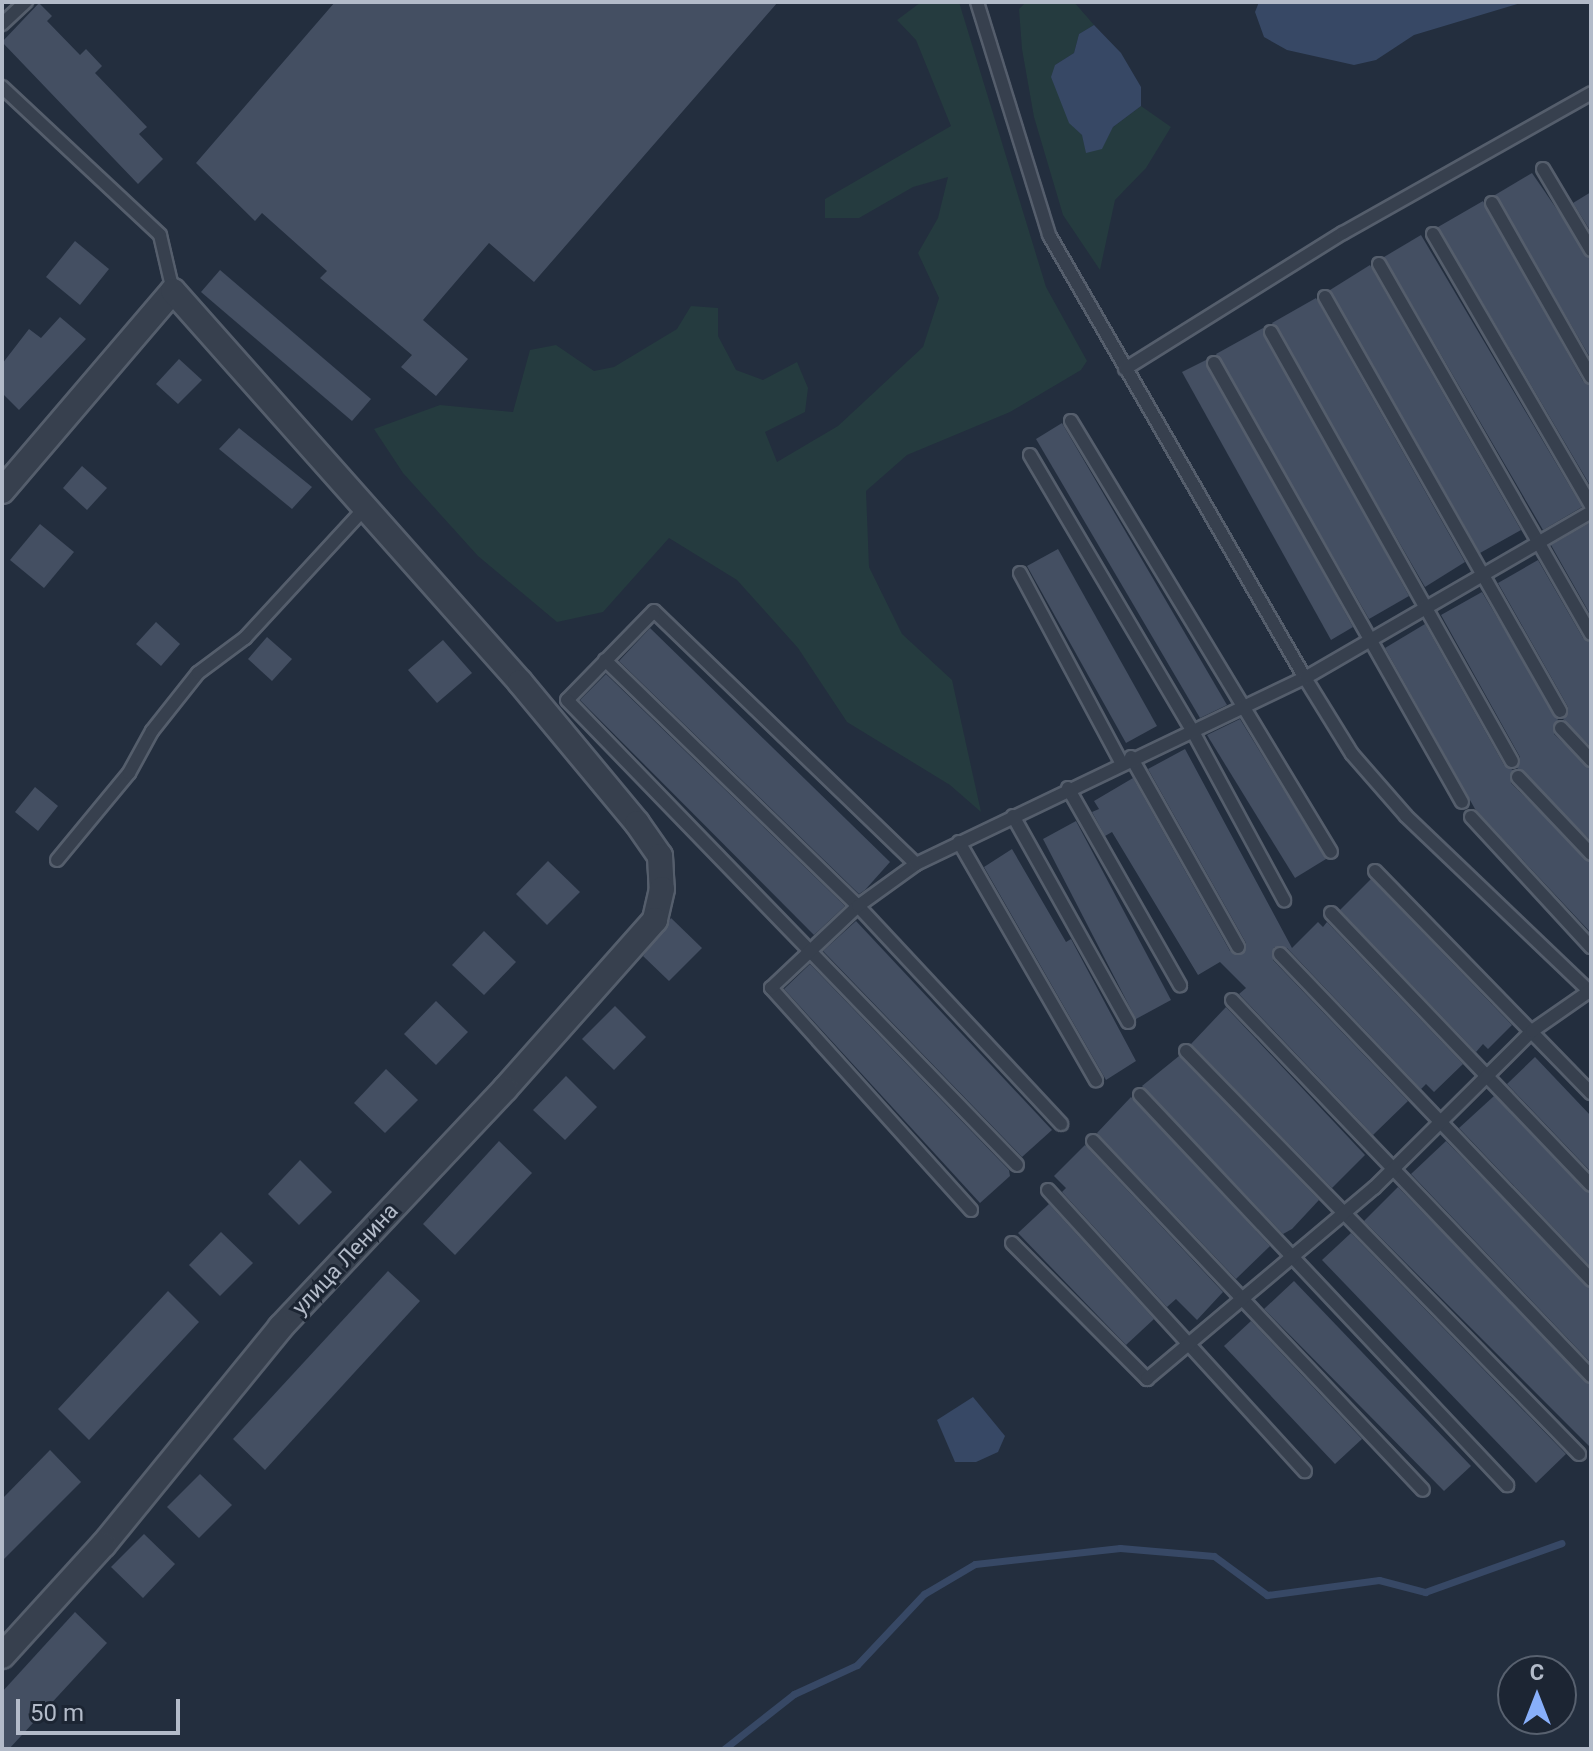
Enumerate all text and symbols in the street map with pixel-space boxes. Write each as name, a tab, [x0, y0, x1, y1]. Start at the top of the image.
street label: улица Ленина	[287, 1198, 403, 1320]
north arrow	[1497, 1655, 1577, 1735]
text: С	[1530, 1660, 1544, 1685]
scale bar	[20, 1683, 184, 1733]
text: 50 m	[30, 1699, 84, 1727]

